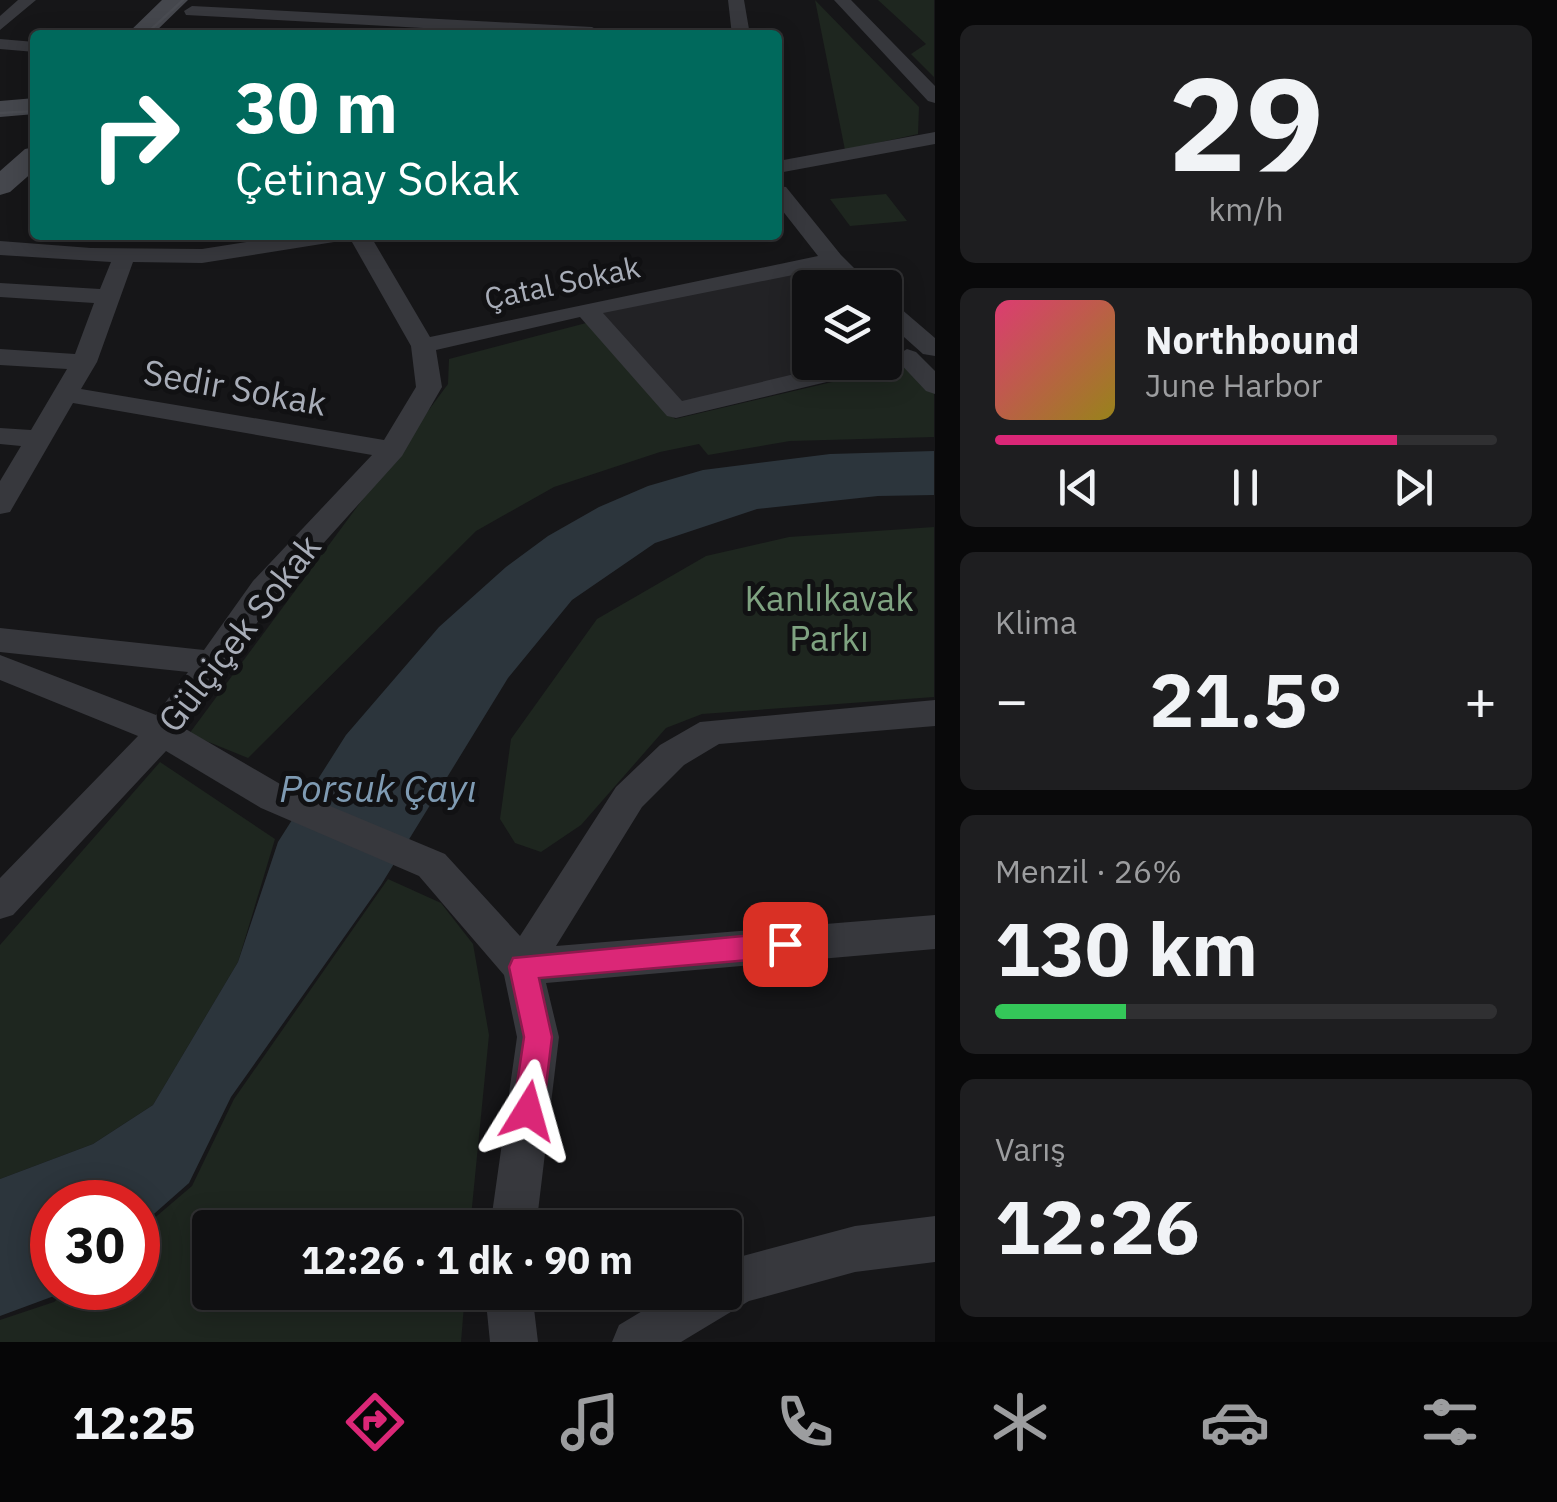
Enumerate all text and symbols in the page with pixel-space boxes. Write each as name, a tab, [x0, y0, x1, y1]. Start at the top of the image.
text: 29	[1168, 38, 1324, 207]
text: 30 m	[235, 61, 398, 152]
icon: right	[70, 70, 200, 200]
text: Çetinay Sokak	[235, 149, 520, 207]
text: km/h	[1208, 188, 1284, 230]
street label: Çatal Sokak	[481, 246, 644, 318]
map controls	[792, 270, 902, 380]
button: layers	[792, 270, 902, 380]
text: Northbound	[1145, 315, 1360, 364]
street label: Sedir Sokak	[140, 348, 330, 426]
text: June Harbor	[1145, 364, 1322, 406]
icon: previous	[1051, 460, 1106, 515]
icon: pause	[1218, 460, 1273, 515]
icon: next	[1386, 460, 1441, 515]
street label: Gülçiçek Sokak	[147, 525, 331, 741]
park label: Kanlıkavak Parkı	[744, 575, 914, 661]
text: Klima	[995, 601, 1077, 643]
text: 21.5°	[1149, 650, 1343, 748]
text: −	[995, 664, 1028, 735]
text: +	[1464, 664, 1497, 735]
water label: Porsuk Çayı	[279, 763, 477, 812]
text: Menzil · 26%	[995, 850, 1182, 892]
text: 130 km	[995, 899, 1258, 997]
pin	[743, 902, 828, 987]
icon: arrive	[758, 917, 813, 972]
position arrow	[476, 1059, 580, 1163]
text: Varış	[995, 1128, 1066, 1170]
text: 12:26	[995, 1177, 1200, 1275]
speed limit sign: 30	[30, 1180, 160, 1310]
text: 12:26 · 1 dk · 90 m	[301, 1235, 633, 1284]
icon: directions	[340, 1387, 410, 1457]
icon: music	[555, 1387, 625, 1457]
icon: phone	[770, 1387, 840, 1457]
icon: climate	[985, 1387, 1055, 1457]
icon: car	[1200, 1387, 1270, 1457]
icon: filters	[1415, 1387, 1485, 1457]
text: 12:25	[72, 1393, 195, 1451]

